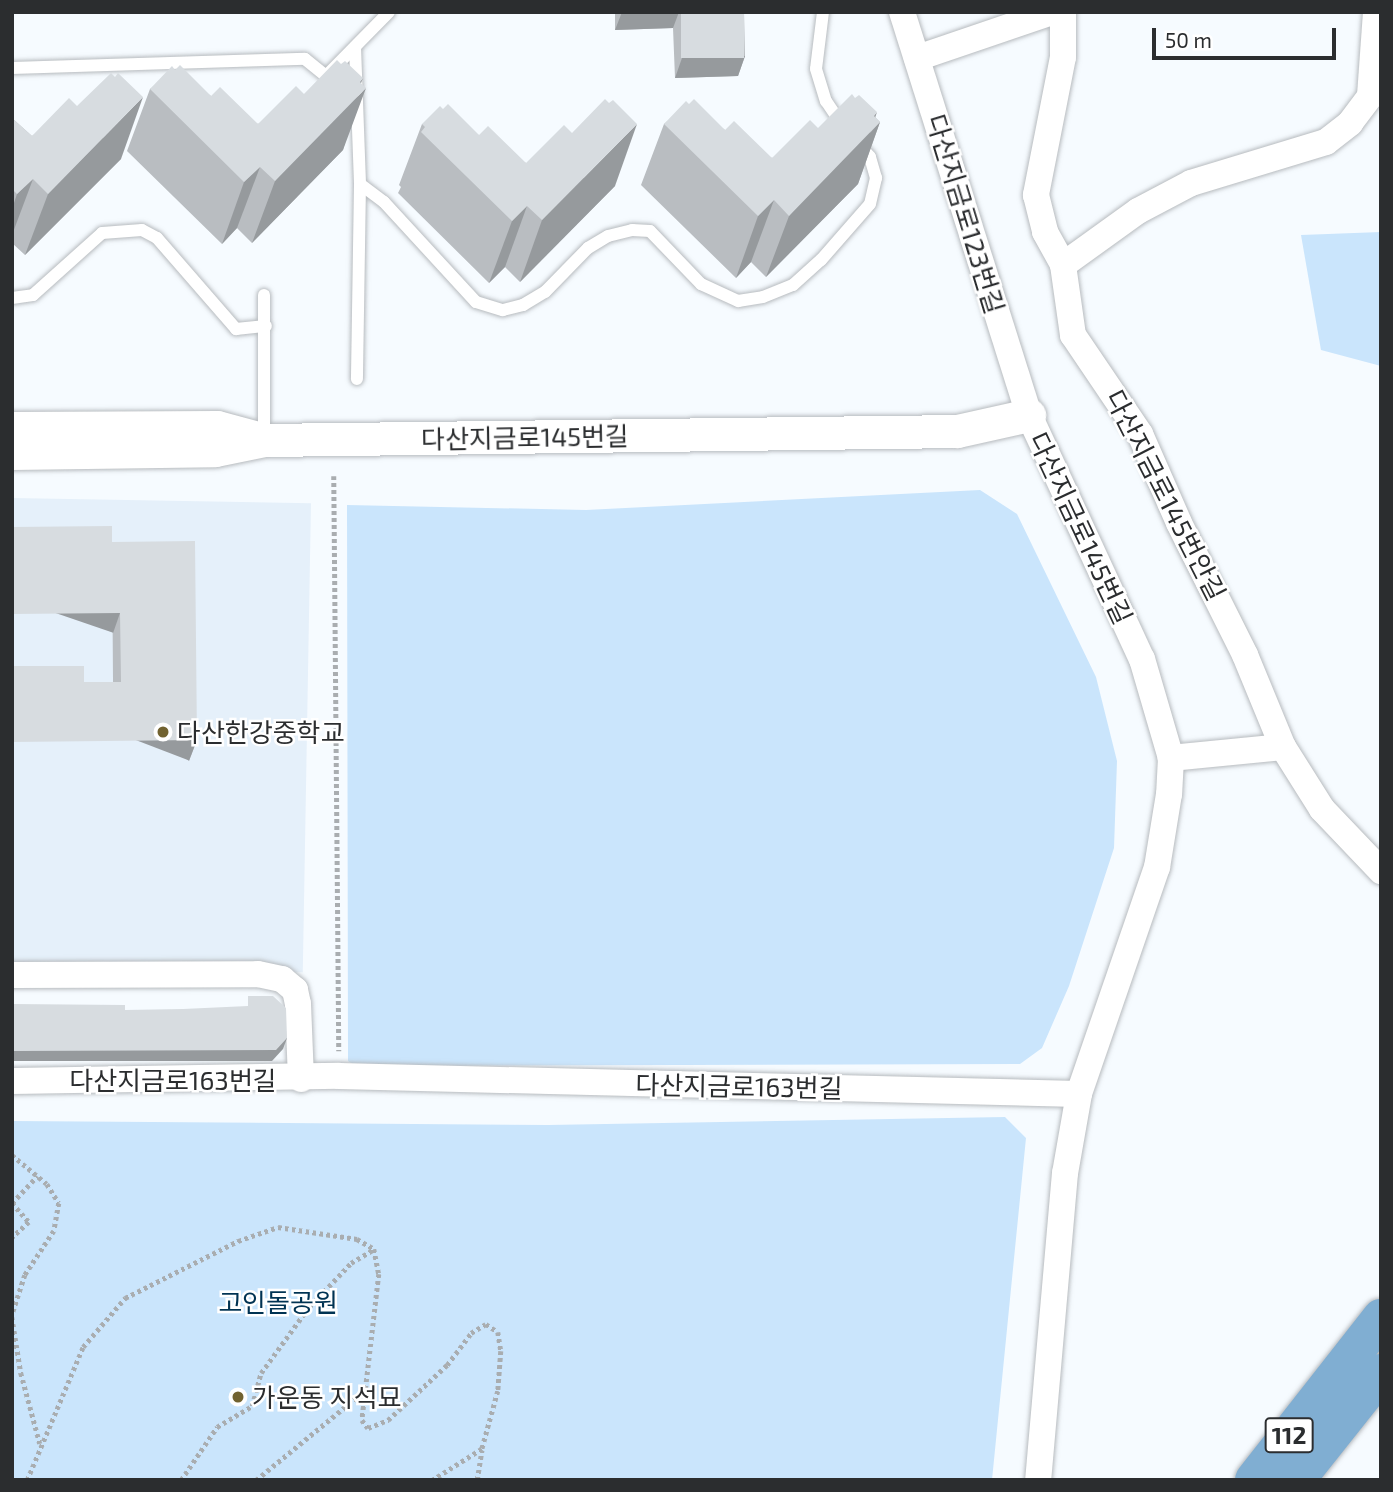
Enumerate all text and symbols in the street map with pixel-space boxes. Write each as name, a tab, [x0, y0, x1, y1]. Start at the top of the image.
scale bar	[1155, 14, 1339, 58]
text: 50 m	[1165, 27, 1212, 52]
street label: 다산지금로123번길	[921, 111, 1011, 317]
street label: 다산지금로145번안길	[1100, 385, 1232, 605]
street label: 다산지금로145번길	[421, 420, 629, 454]
street label: 다산지금로145번길	[1023, 427, 1139, 629]
place label: 다산한강중학교	[177, 716, 344, 748]
marker: 다산한강중학교	[155, 724, 171, 740]
street label: 다산지금로163번길	[69, 1064, 277, 1096]
street label: 다산지금로163번길	[635, 1069, 843, 1103]
park label: 고인돌공원	[218, 1286, 338, 1318]
place label: 가운동 지석묘	[252, 1381, 401, 1413]
marker: 가운동 지석묘	[230, 1389, 246, 1405]
road number: 112	[1264, 1414, 1314, 1456]

